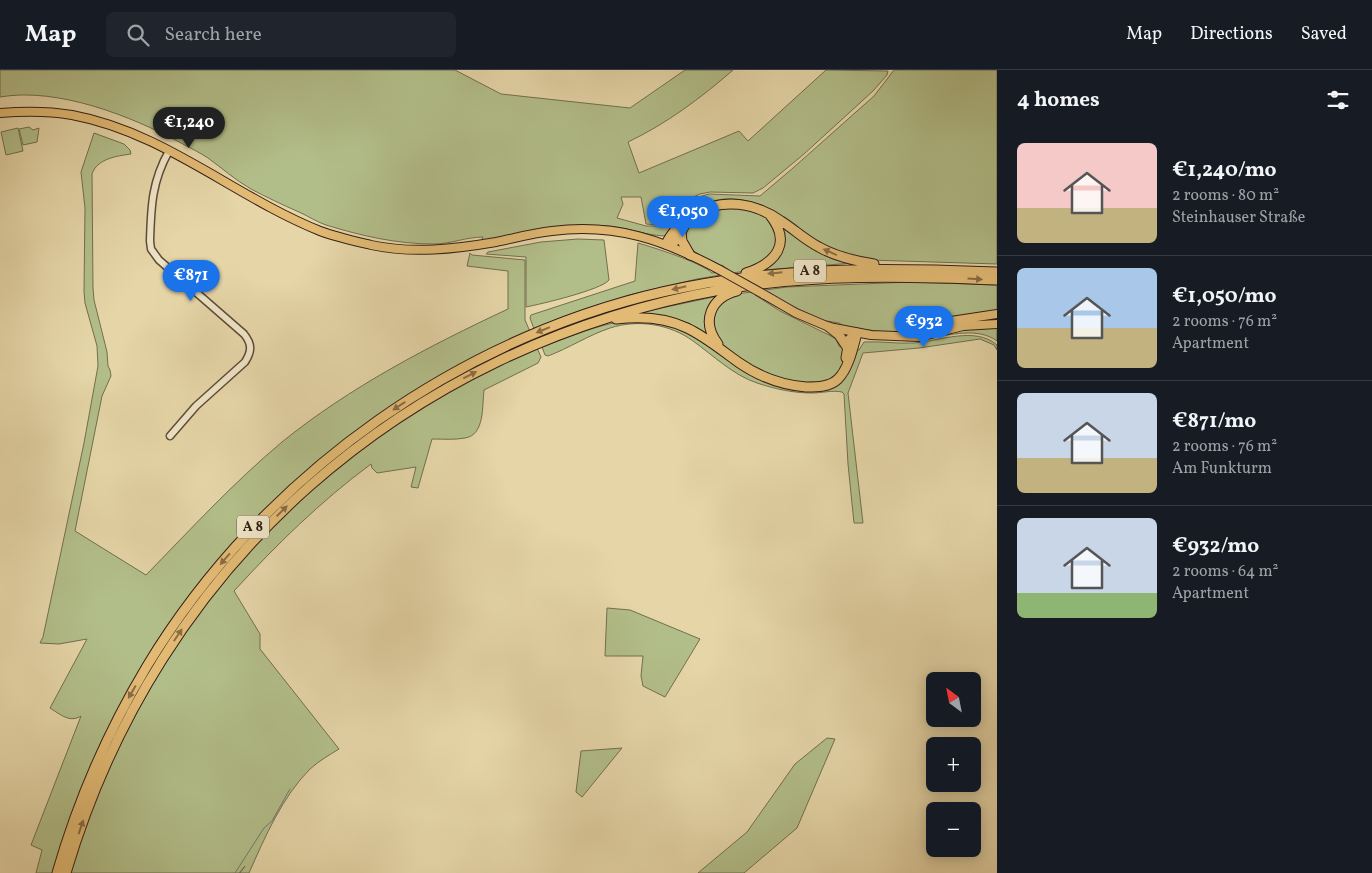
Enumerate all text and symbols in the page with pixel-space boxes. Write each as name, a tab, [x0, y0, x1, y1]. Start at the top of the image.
search box	[106, 12, 456, 57]
text: Map	[25, 18, 76, 52]
icon: search	[124, 21, 152, 49]
text: Search here	[164, 22, 262, 48]
text: Map	[1126, 22, 1162, 47]
text: Directions	[1190, 22, 1273, 47]
text: Saved	[1301, 22, 1347, 47]
text: 4 homes	[1017, 86, 1100, 115]
icon: filters	[1324, 86, 1352, 114]
pin: €1,240	[148, 106, 230, 149]
text: €1,240	[164, 112, 214, 134]
text: €1,240/mo	[1172, 156, 1277, 185]
icon: home	[1057, 163, 1117, 223]
text: 2 rooms · 80 m²	[1172, 185, 1279, 207]
pin: €1,050	[642, 196, 724, 238]
text: €1,050	[658, 201, 708, 223]
text: Steinhauser Straße	[1172, 207, 1305, 229]
one-way arrow	[823, 248, 837, 256]
pin: €871	[161, 260, 221, 302]
road number: A 8	[794, 260, 826, 282]
text: €871	[174, 265, 208, 287]
one-way arrow	[767, 269, 783, 277]
one-way arrow	[968, 276, 984, 284]
text: €1,050/mo	[1172, 282, 1276, 311]
one-way arrow	[672, 284, 687, 292]
icon: home	[1057, 288, 1117, 348]
pin: €932	[894, 306, 954, 348]
text: €932	[906, 311, 942, 333]
text: 2 rooms · 76 m²	[1172, 311, 1277, 333]
one-way arrow	[536, 327, 550, 335]
text: Apartment	[1172, 333, 1249, 355]
one-way arrow	[462, 371, 477, 379]
one-way arrow	[392, 401, 406, 411]
text: €871/mo	[1172, 407, 1256, 436]
icon: home	[1057, 413, 1117, 473]
text: 2 rooms · 76 m²	[1172, 436, 1277, 458]
text: Am Funkturm	[1172, 458, 1272, 480]
one-way arrow	[276, 505, 288, 517]
road number: A 8	[237, 516, 269, 538]
text: €932/mo	[1172, 532, 1259, 561]
icon: home	[1057, 538, 1117, 598]
one-way arrow	[220, 553, 231, 565]
text: 2 rooms · 64 m²	[1172, 561, 1279, 583]
text: Apartment	[1172, 583, 1249, 605]
one-way arrow	[173, 629, 183, 642]
north arrow	[926, 672, 981, 728]
map controls	[926, 672, 981, 857]
one-way arrow	[128, 684, 136, 699]
button: +	[926, 737, 981, 792]
button: −	[926, 802, 981, 857]
one-way arrow	[78, 819, 85, 834]

